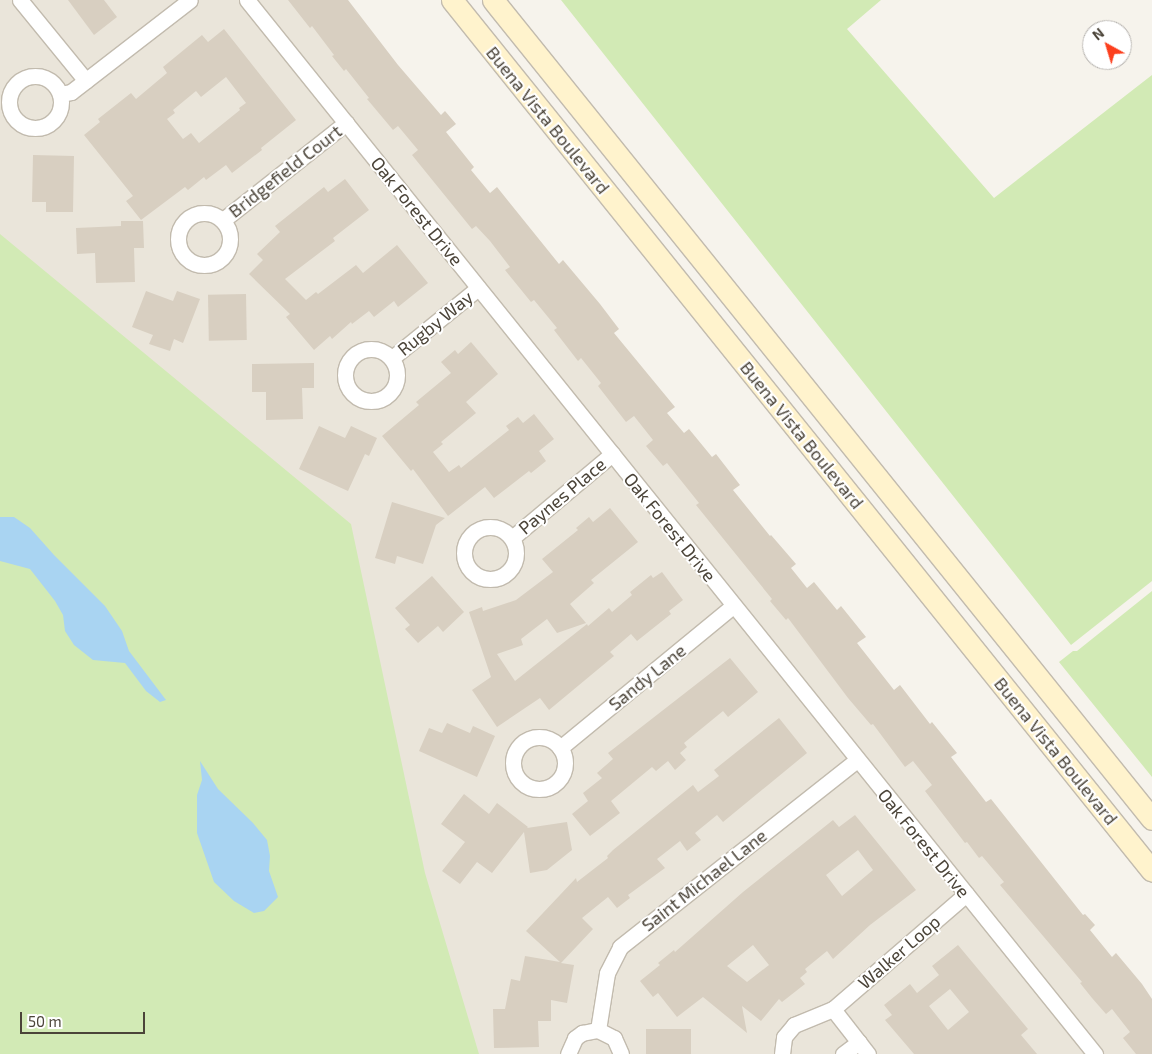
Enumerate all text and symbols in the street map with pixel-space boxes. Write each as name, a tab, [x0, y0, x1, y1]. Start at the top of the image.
north arrow	[1082, 20, 1132, 70]
text: N	[1089, 24, 1107, 44]
street label: Buena Vista Boulevard	[482, 42, 614, 198]
street label: Bridgefield Court	[224, 120, 346, 222]
street label: Oak Forest Drive	[366, 152, 468, 270]
street label: Rugby Way	[393, 286, 477, 360]
street label: Buena Vista Boulevard	[736, 357, 868, 513]
street label: Paynes Place	[514, 453, 610, 539]
street label: Oak Forest Drive	[619, 468, 721, 586]
street label: Sandy Lane	[604, 639, 690, 715]
street label: Buena Vista Boulevard	[990, 673, 1122, 829]
street label: Oak Forest Drive	[873, 784, 975, 902]
street label: Saint Michael Lane	[637, 824, 771, 936]
street label: Walker Loop	[853, 910, 945, 994]
scale bar	[22, 1002, 148, 1034]
text: 50 m	[28, 1012, 62, 1030]

